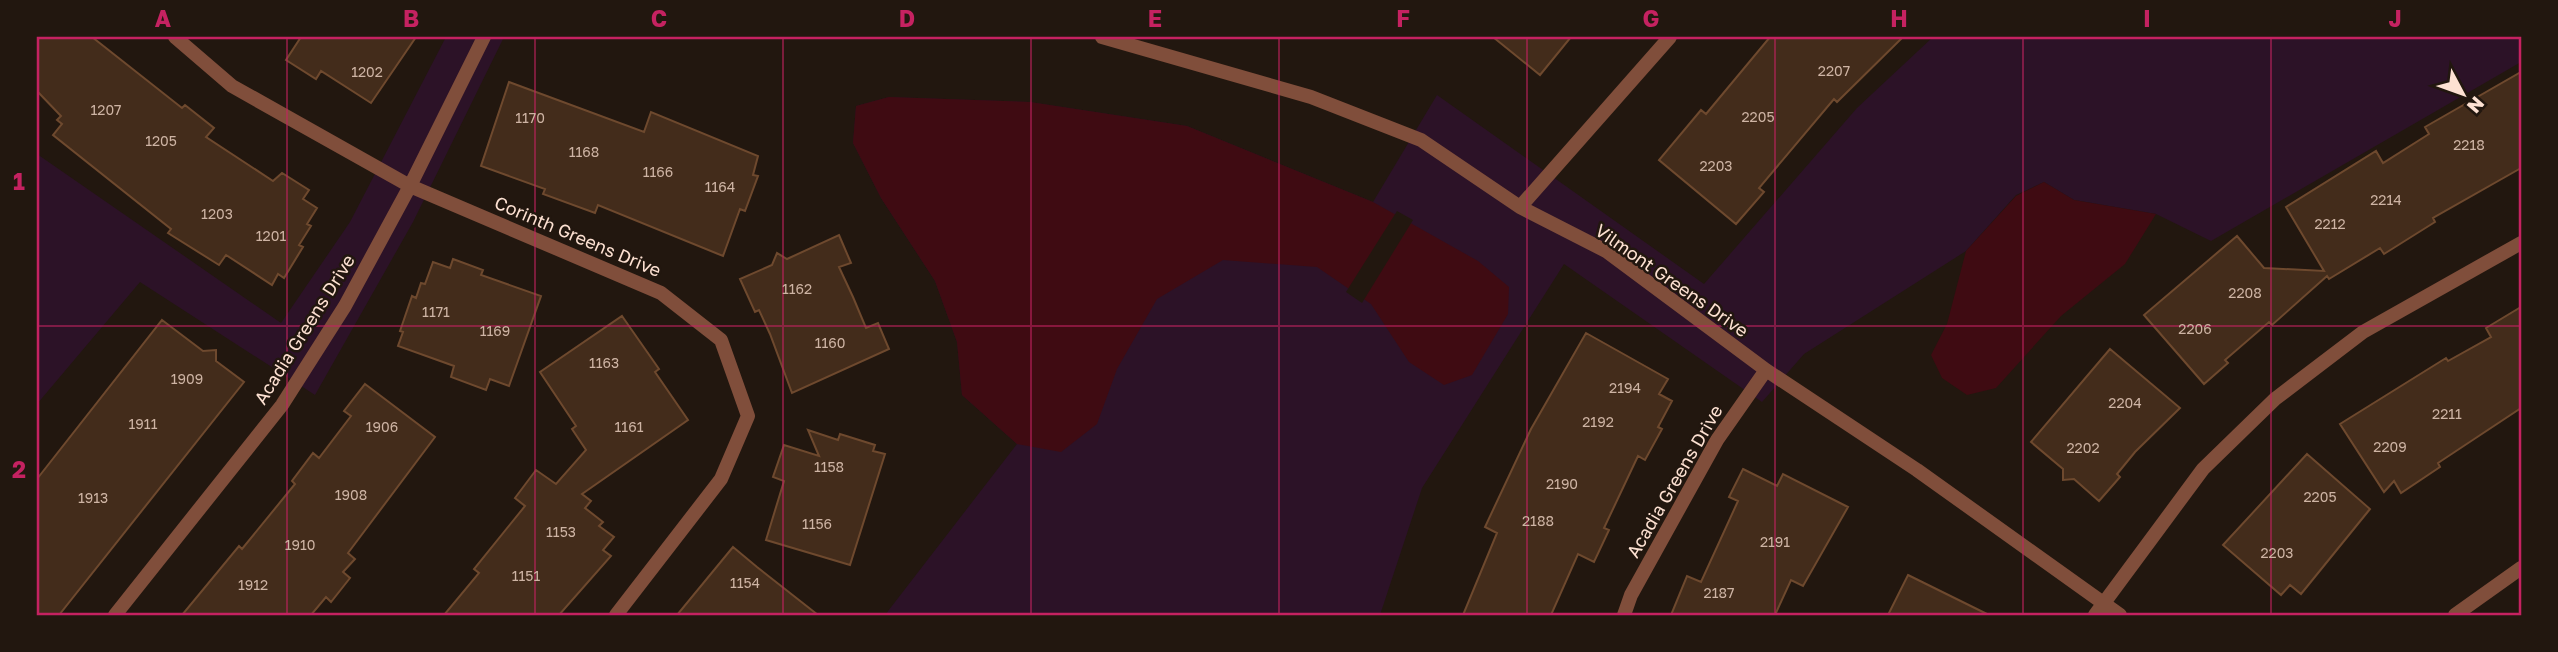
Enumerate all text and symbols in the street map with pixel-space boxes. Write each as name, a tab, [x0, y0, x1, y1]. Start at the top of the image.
text: A	[155, 4, 172, 32]
text: B	[403, 4, 419, 32]
text: C	[651, 4, 667, 32]
text: D	[899, 4, 915, 32]
text: E	[1148, 4, 1162, 32]
text: F	[1396, 4, 1410, 32]
text: G	[1643, 4, 1659, 32]
text: H	[1890, 4, 1908, 32]
text: I	[2143, 4, 2151, 32]
text: J	[2388, 4, 2402, 32]
north arrow	[2428, 60, 2498, 130]
house number: 2207	[1818, 62, 1850, 79]
house number: 1202	[351, 63, 383, 80]
text: N	[2463, 92, 2490, 118]
house number: 1207	[90, 101, 122, 118]
house number: 2205	[1741, 108, 1775, 125]
house number: 1170	[515, 109, 545, 126]
house number: 1205	[145, 132, 177, 149]
house number: 2218	[2453, 136, 2485, 153]
house number: 1168	[569, 143, 599, 160]
house number: 2203	[1699, 157, 1733, 174]
house number: 1166	[643, 163, 673, 180]
text: 1	[13, 167, 25, 195]
house number: 1164	[705, 178, 735, 195]
street label: Corinth Greens Drive	[491, 191, 665, 281]
house number: 2214	[2370, 191, 2402, 208]
house number: 1203	[201, 205, 233, 222]
house number: 2212	[2314, 215, 2346, 232]
street label: Vilmont Greens Drive	[1591, 219, 1753, 341]
house number: 1201	[256, 227, 286, 244]
street label: Acadia Greens Drive	[249, 250, 359, 408]
house number: 1162	[782, 280, 812, 297]
house number: 2208	[2228, 284, 2262, 301]
house number: 1171	[422, 303, 450, 320]
house number: 2206	[2178, 320, 2212, 337]
house number: 1169	[480, 322, 510, 339]
house number: 1160	[815, 334, 845, 351]
house number: 1163	[589, 354, 619, 371]
house number: 1909	[171, 370, 203, 387]
house number: 2194	[1609, 379, 1641, 396]
house number: 2204	[2108, 394, 2142, 411]
street label: Acadia Greens Drive	[1621, 401, 1727, 561]
house number: 2211	[2432, 405, 2462, 422]
house number: 2192	[1582, 413, 1614, 430]
house number: 1911	[129, 415, 158, 432]
house number: 1906	[366, 418, 398, 435]
house number: 1161	[615, 418, 644, 435]
house number: 2209	[2373, 438, 2407, 455]
house number: 2202	[2066, 439, 2100, 456]
text: 2	[12, 455, 26, 483]
house number: 1158	[814, 458, 844, 475]
house number: 2190	[1546, 475, 1578, 492]
house number: 1908	[335, 486, 367, 503]
house number: 2205	[2303, 488, 2337, 505]
house number: 1913	[78, 489, 108, 506]
house number: 2188	[1522, 512, 1554, 529]
house number: 1156	[802, 515, 832, 532]
house number: 1153	[546, 523, 576, 540]
house number: 2191	[1760, 533, 1790, 550]
house number: 1910	[285, 536, 315, 553]
house number: 2203	[2260, 544, 2294, 561]
house number: 1151	[512, 567, 540, 584]
house number: 1154	[730, 574, 760, 591]
house number: 1912	[238, 576, 268, 593]
house number: 2187	[1704, 584, 1734, 601]

